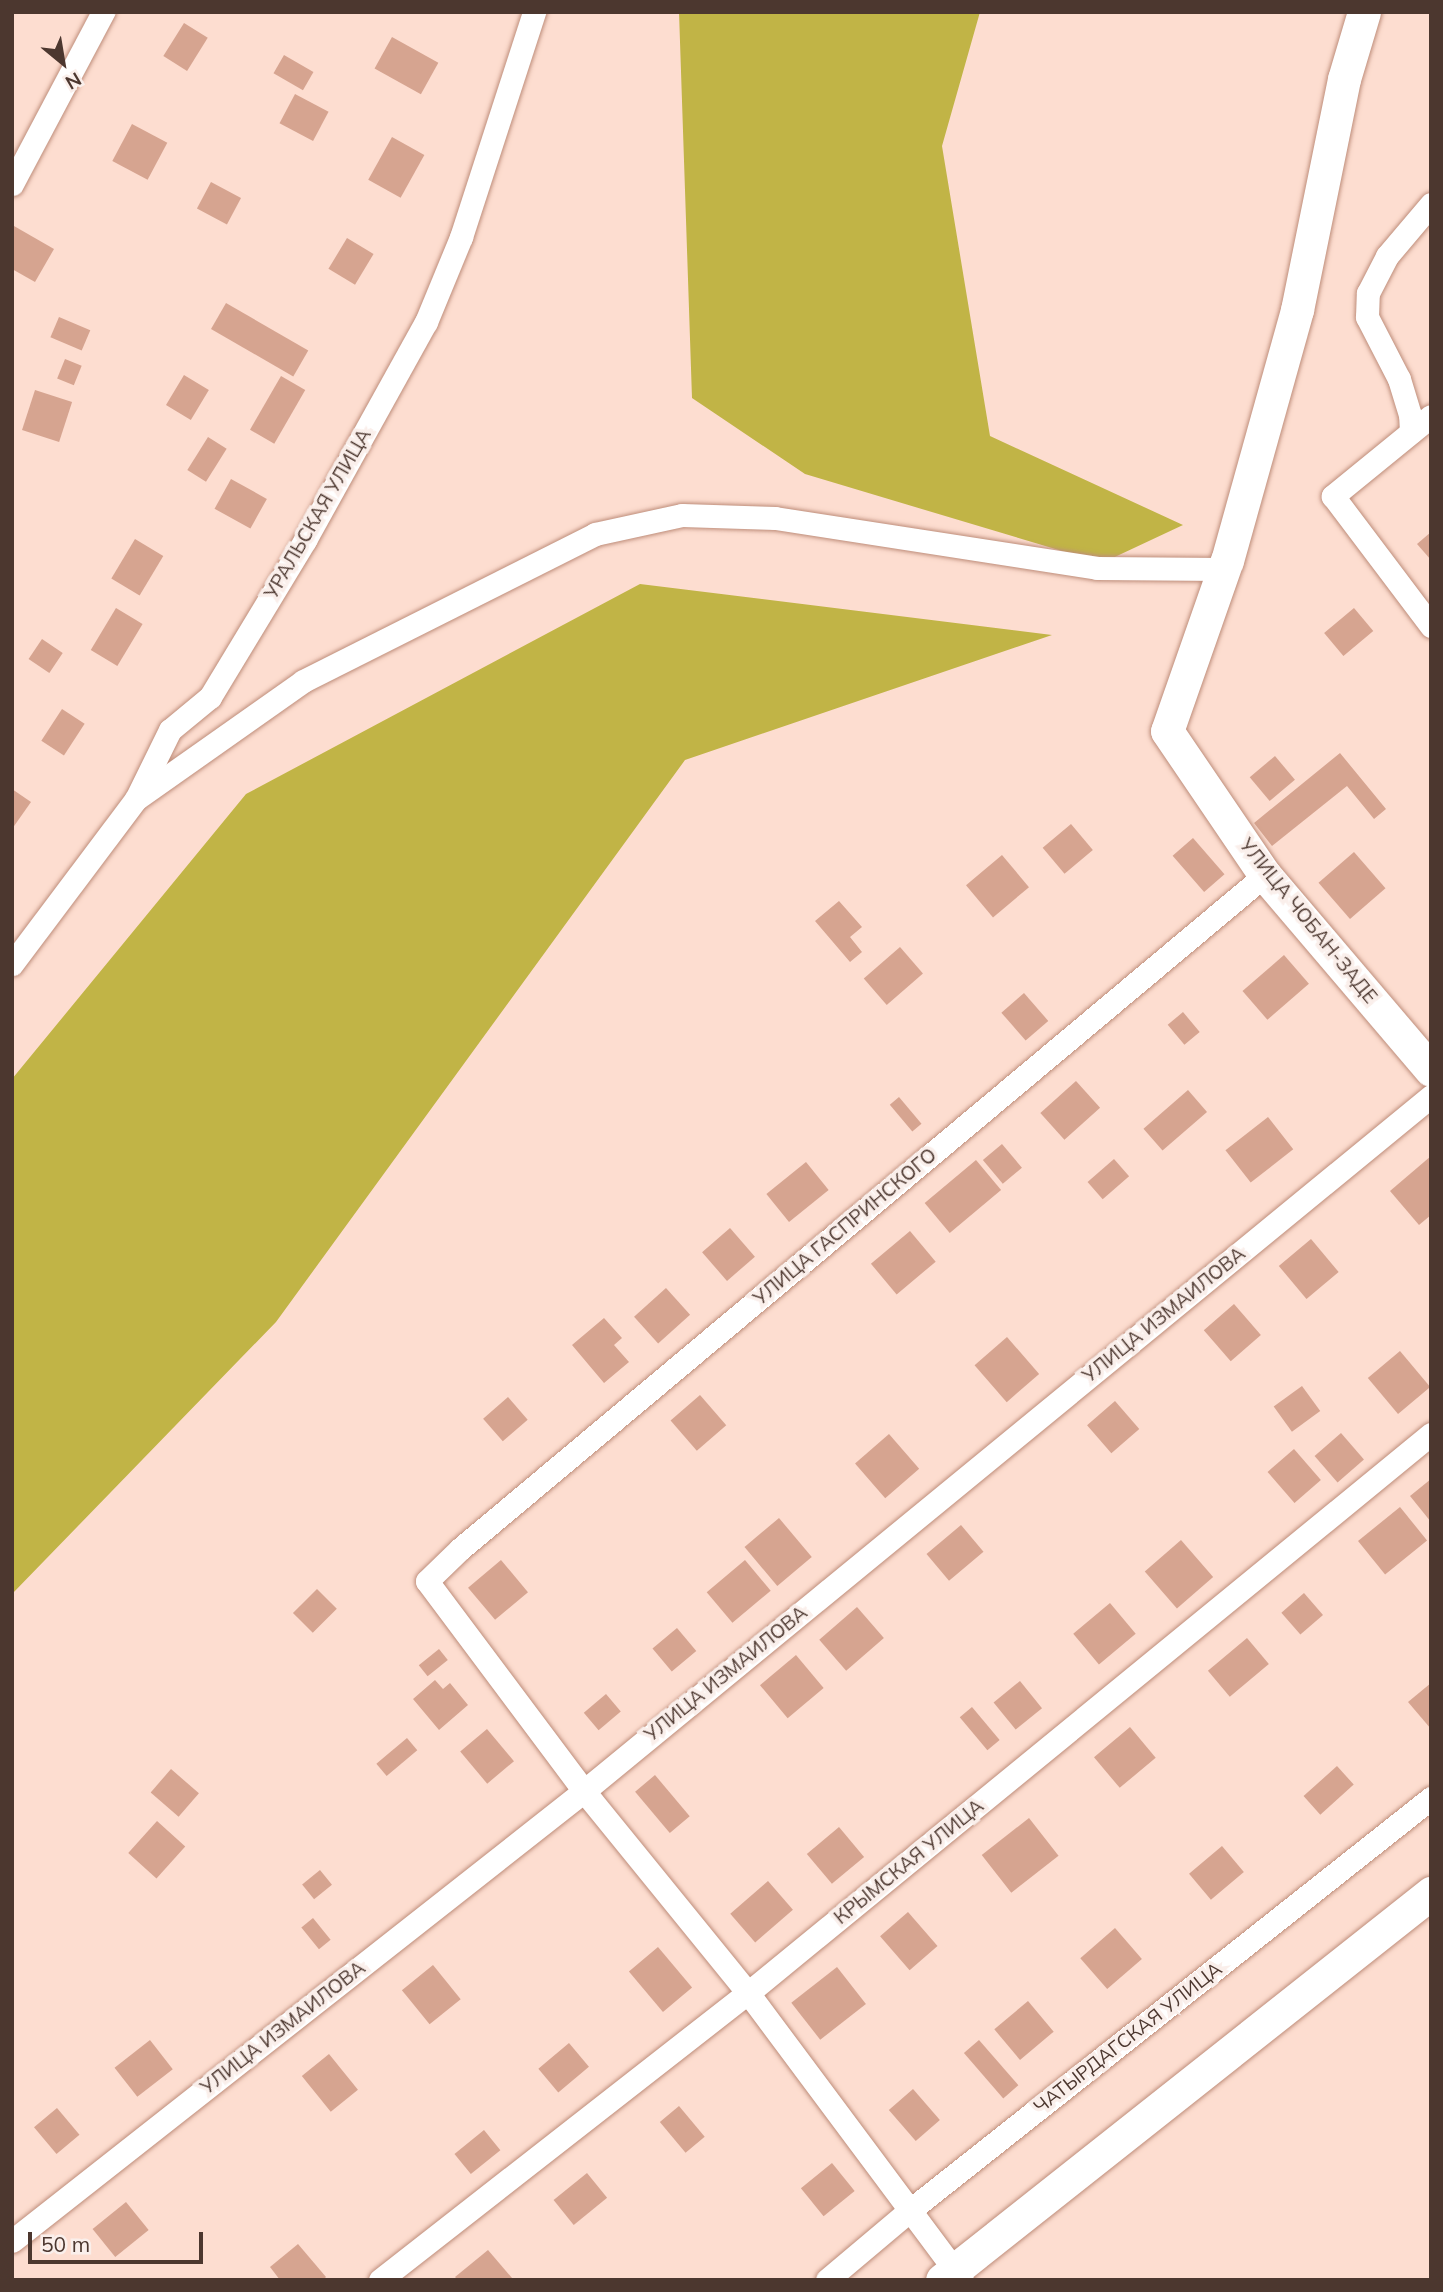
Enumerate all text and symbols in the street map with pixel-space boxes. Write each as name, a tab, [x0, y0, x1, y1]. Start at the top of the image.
north arrow	[28, 28, 98, 98]
text: N	[61, 67, 86, 95]
street label: УРАЛЬСКАЯ УЛИЦА	[260, 425, 376, 603]
street label: УЛИЦА ЧОБАН-ЗАДЕ	[1235, 834, 1381, 1008]
street label: УЛИЦА ГАСПРИНСКОГО	[749, 1144, 941, 1310]
street label: УЛИЦА ИЗМАИЛОВА	[1078, 1242, 1250, 1388]
street label: УЛИЦА ИЗМАИЛОВА	[640, 1601, 812, 1747]
street label: КРЫМСКАЯ УЛИЦА	[830, 1795, 988, 1929]
street label: УЛИЦА ИЗМАИЛОВА	[196, 1957, 370, 2099]
street label: ЧАТЫРДАГСКАЯ УЛИЦА	[1029, 1958, 1227, 2118]
scale bar	[32, 2218, 206, 2262]
text: 50 m	[41, 2231, 90, 2257]

